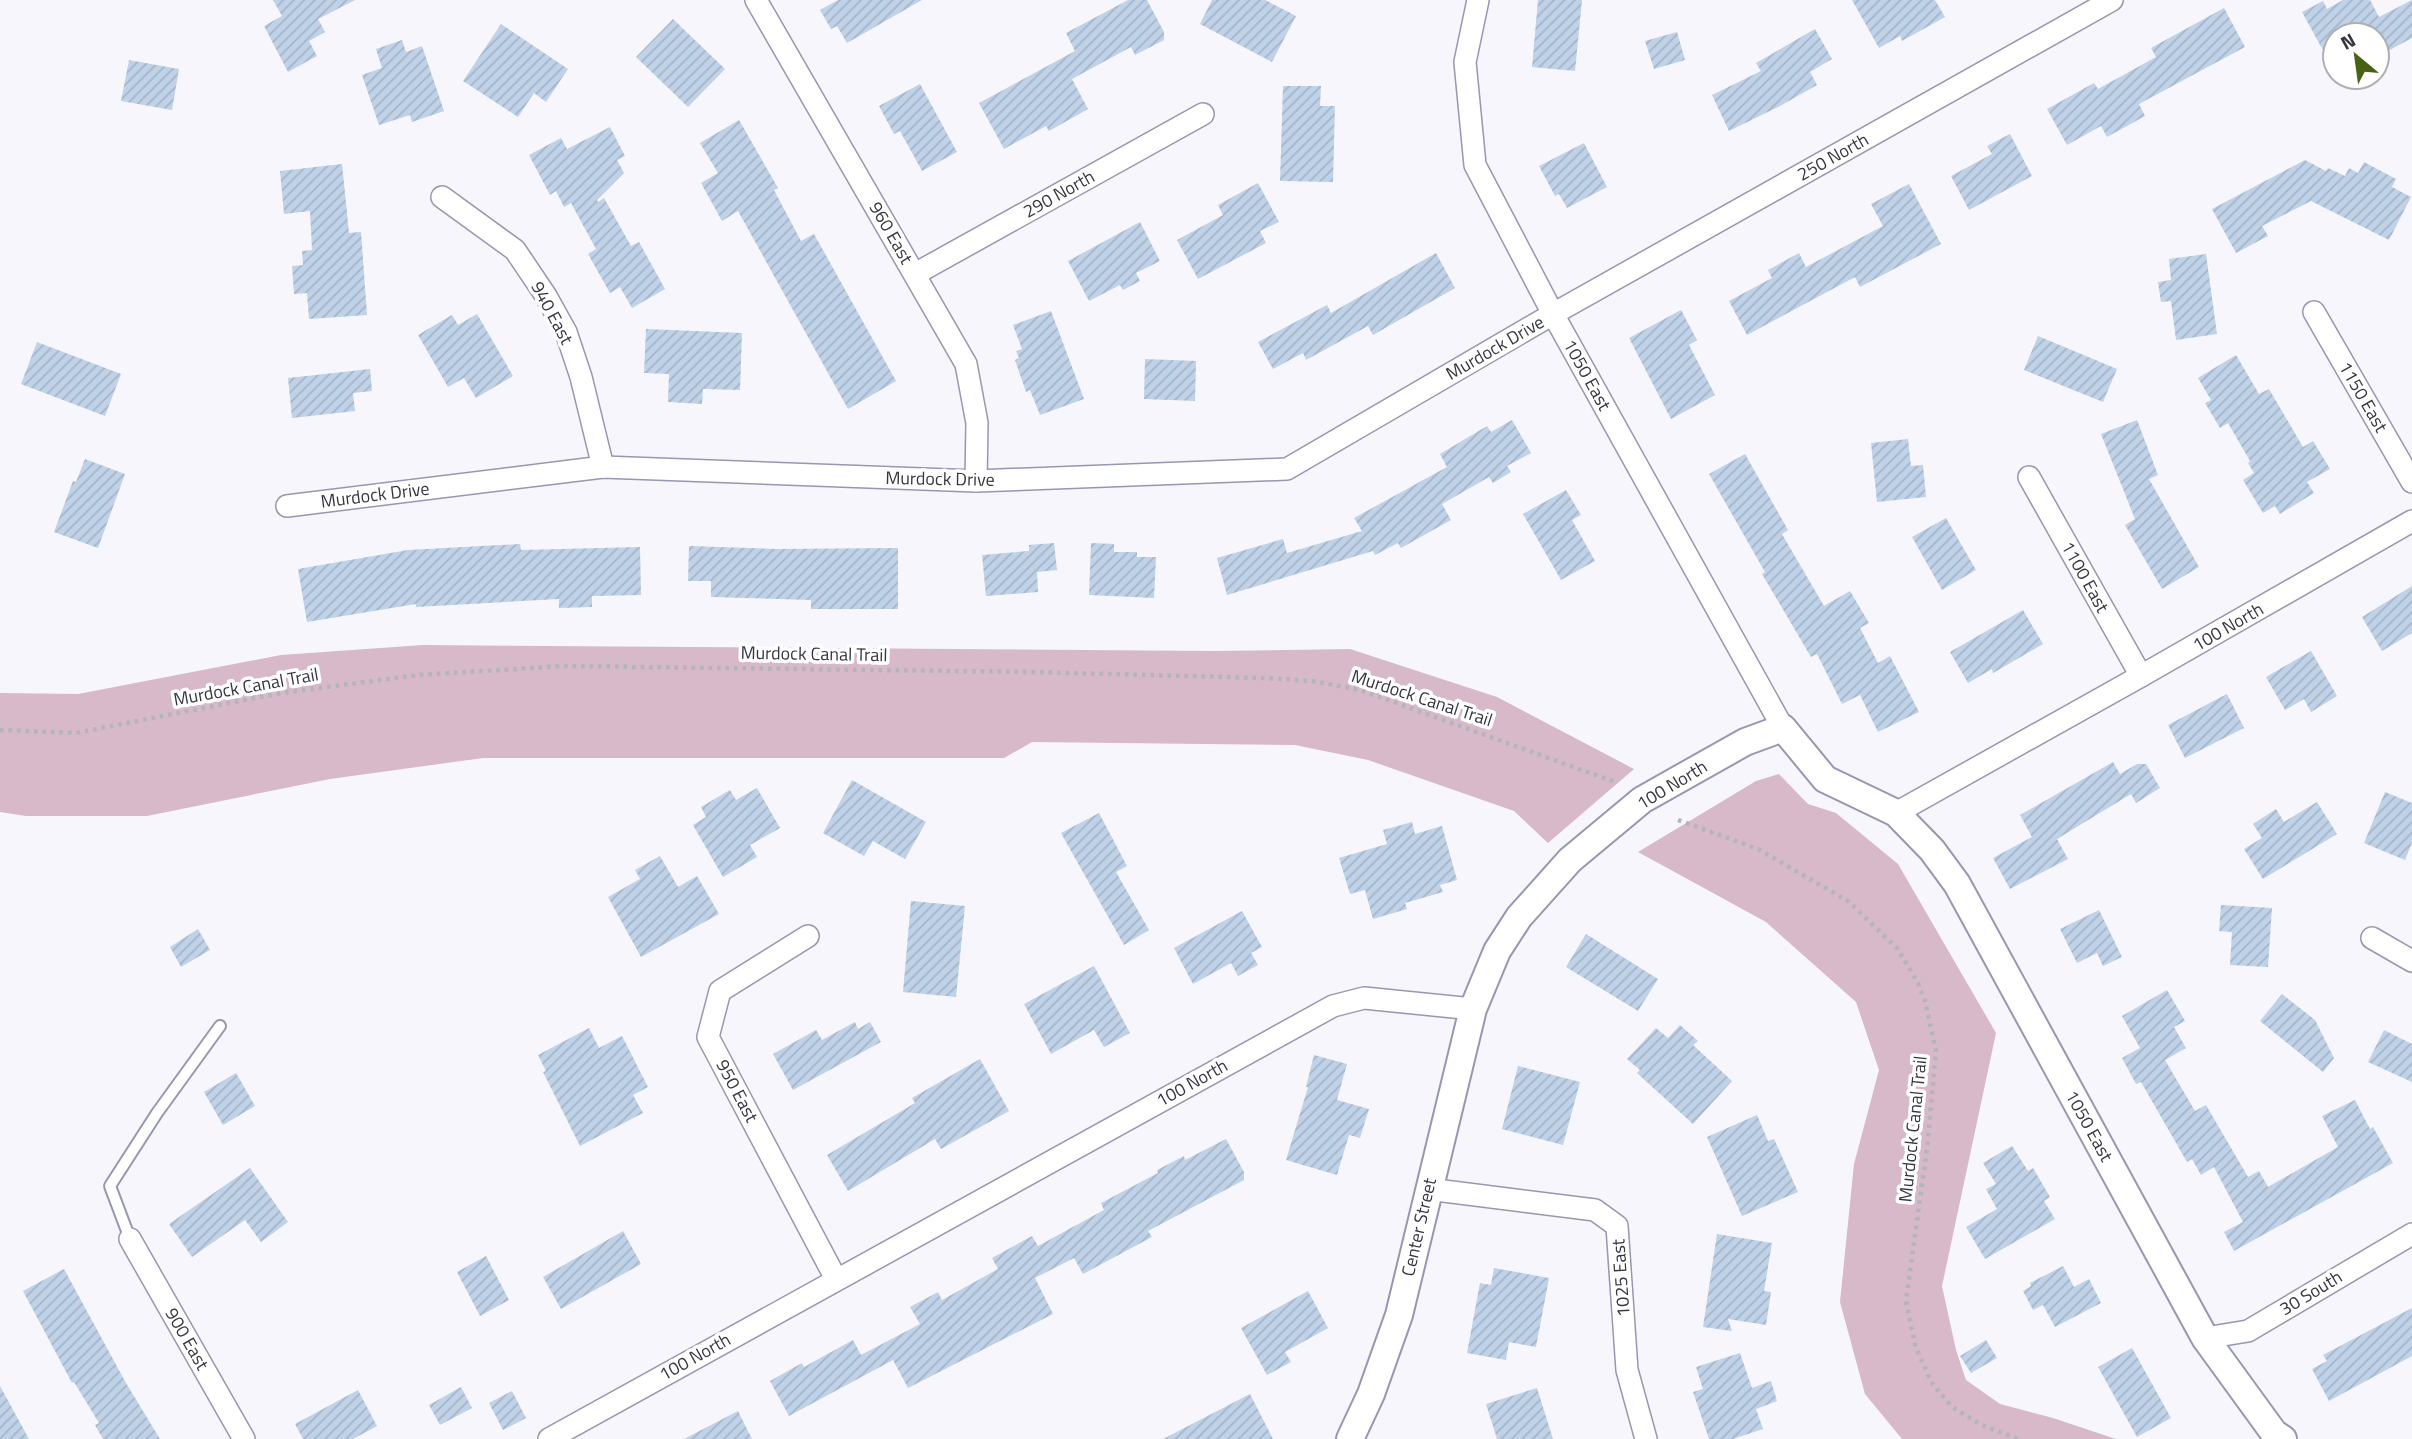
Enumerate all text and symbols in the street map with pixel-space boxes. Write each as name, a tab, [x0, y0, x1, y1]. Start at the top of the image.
north arrow	[2321, 21, 2391, 91]
text: N	[2335, 25, 2360, 57]
street label: 250 North	[1792, 126, 1873, 187]
street label: 290 North	[1018, 163, 1099, 224]
street label: 960 East	[863, 197, 920, 269]
street label: 940 East	[525, 276, 581, 350]
street label: Murdock Drive	[1441, 309, 1549, 387]
street label: 1050 East	[1557, 334, 1618, 416]
street label: 1150 East	[2332, 356, 2395, 438]
street label: Murdock Drive	[885, 464, 995, 493]
street label: Murdock Drive	[319, 474, 431, 515]
street label: 1100 East	[2055, 536, 2116, 618]
street label: 100 North	[2187, 595, 2268, 658]
street label: Murdock Canal Trail	[740, 639, 888, 668]
street label: Murdock Canal Trail	[171, 660, 321, 713]
street label: Murdock Canal Trail	[1348, 662, 1496, 733]
street label: 100 North	[1631, 753, 1712, 816]
street label: 100 North	[1151, 1052, 1232, 1113]
street label: 950 East	[710, 1054, 766, 1128]
street label: Murdock Canal Trail	[1891, 1054, 1934, 1203]
street label: 1050 East	[2059, 1085, 2120, 1167]
street label: Center Street	[1394, 1174, 1443, 1279]
street label: 1025 East	[1604, 1238, 1637, 1318]
street label: 30 South	[2274, 1263, 2347, 1322]
street label: 900 East	[159, 1303, 216, 1375]
street label: 100 North	[654, 1326, 735, 1387]

